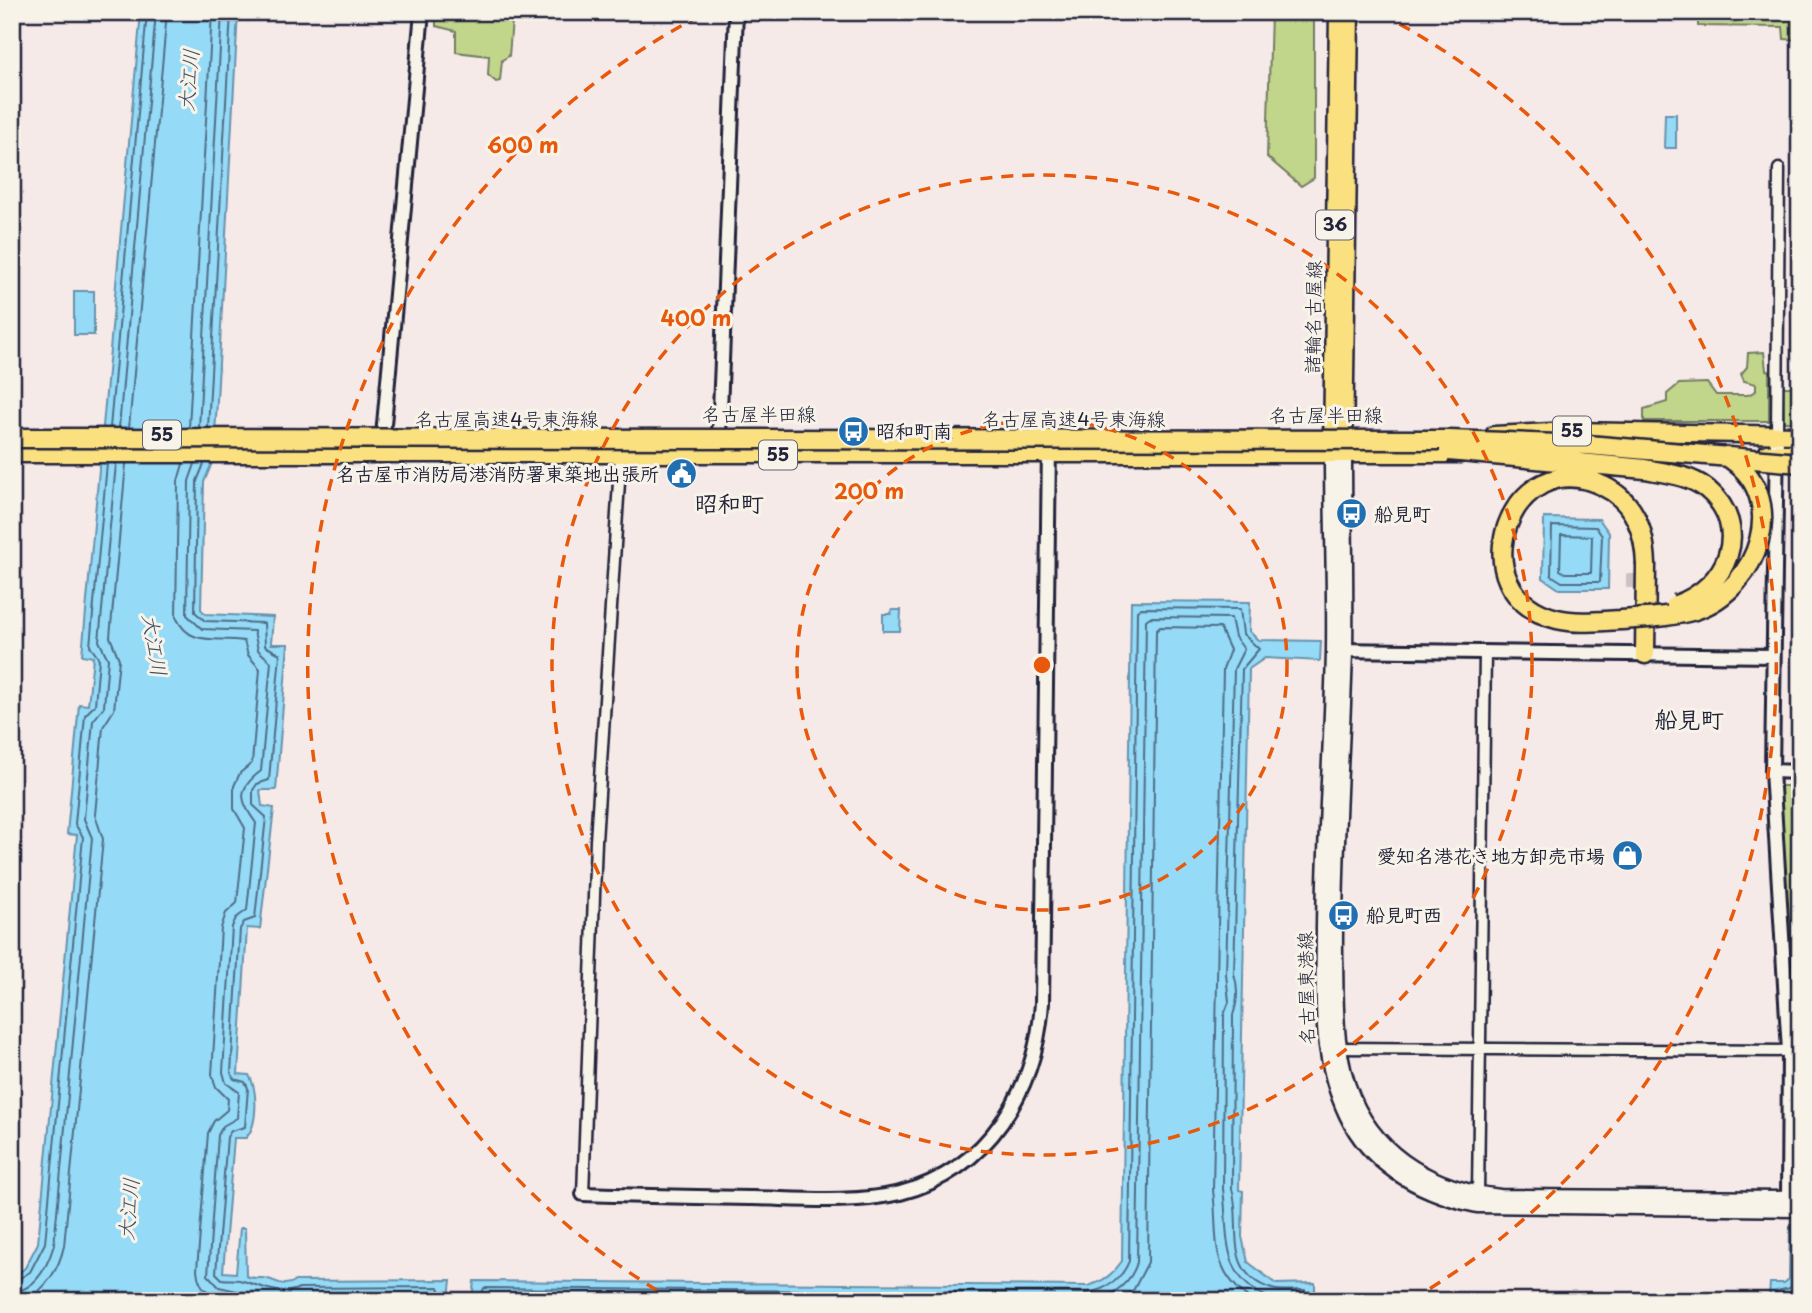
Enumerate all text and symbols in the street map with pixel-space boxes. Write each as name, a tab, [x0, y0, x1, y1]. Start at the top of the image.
water label: 大江川	[168, 47, 206, 113]
text: 600 m	[487, 128, 559, 160]
road number: 36	[1316, 210, 1354, 240]
street label: 諸輪名古屋線	[1297, 260, 1327, 374]
text: 400 m	[661, 301, 731, 333]
street label: 名古屋半田線	[702, 399, 816, 427]
street label: 名古屋半田線	[1269, 400, 1383, 428]
street label: 名古屋高速4号東海線	[415, 404, 599, 432]
street label: 名古屋高速4号東海線	[982, 404, 1166, 432]
bus stop icon: 昭和町南	[836, 414, 870, 448]
place label: 昭和町南	[876, 416, 952, 444]
road number: 55	[1553, 416, 1591, 446]
road number: 55	[143, 421, 181, 450]
road number: 55	[759, 440, 797, 470]
public building icon: 名古屋市消防局港消防署東築地出張所	[665, 457, 699, 491]
place label: 名古屋市消防局港消防署東築地出張所	[336, 459, 659, 487]
text: 200 m	[834, 474, 904, 506]
district label: 昭和町	[695, 485, 764, 520]
bus stop icon: 船見町	[1334, 497, 1368, 531]
place label: 船見町	[1374, 499, 1431, 527]
water label: 大江川	[135, 611, 177, 678]
centre of rings	[1030, 653, 1054, 677]
district label: 船見町	[1655, 701, 1724, 736]
shop icon: 愛知名港花き地方卸売市場	[1611, 839, 1645, 873]
place label: 愛知名港花き地方卸売市場	[1377, 841, 1605, 869]
bus stop icon: 船見町西	[1326, 898, 1360, 932]
place label: 船見町西	[1366, 900, 1442, 928]
street label: 名古屋東港線	[1290, 931, 1320, 1045]
water label: 大江川	[108, 1176, 146, 1242]

